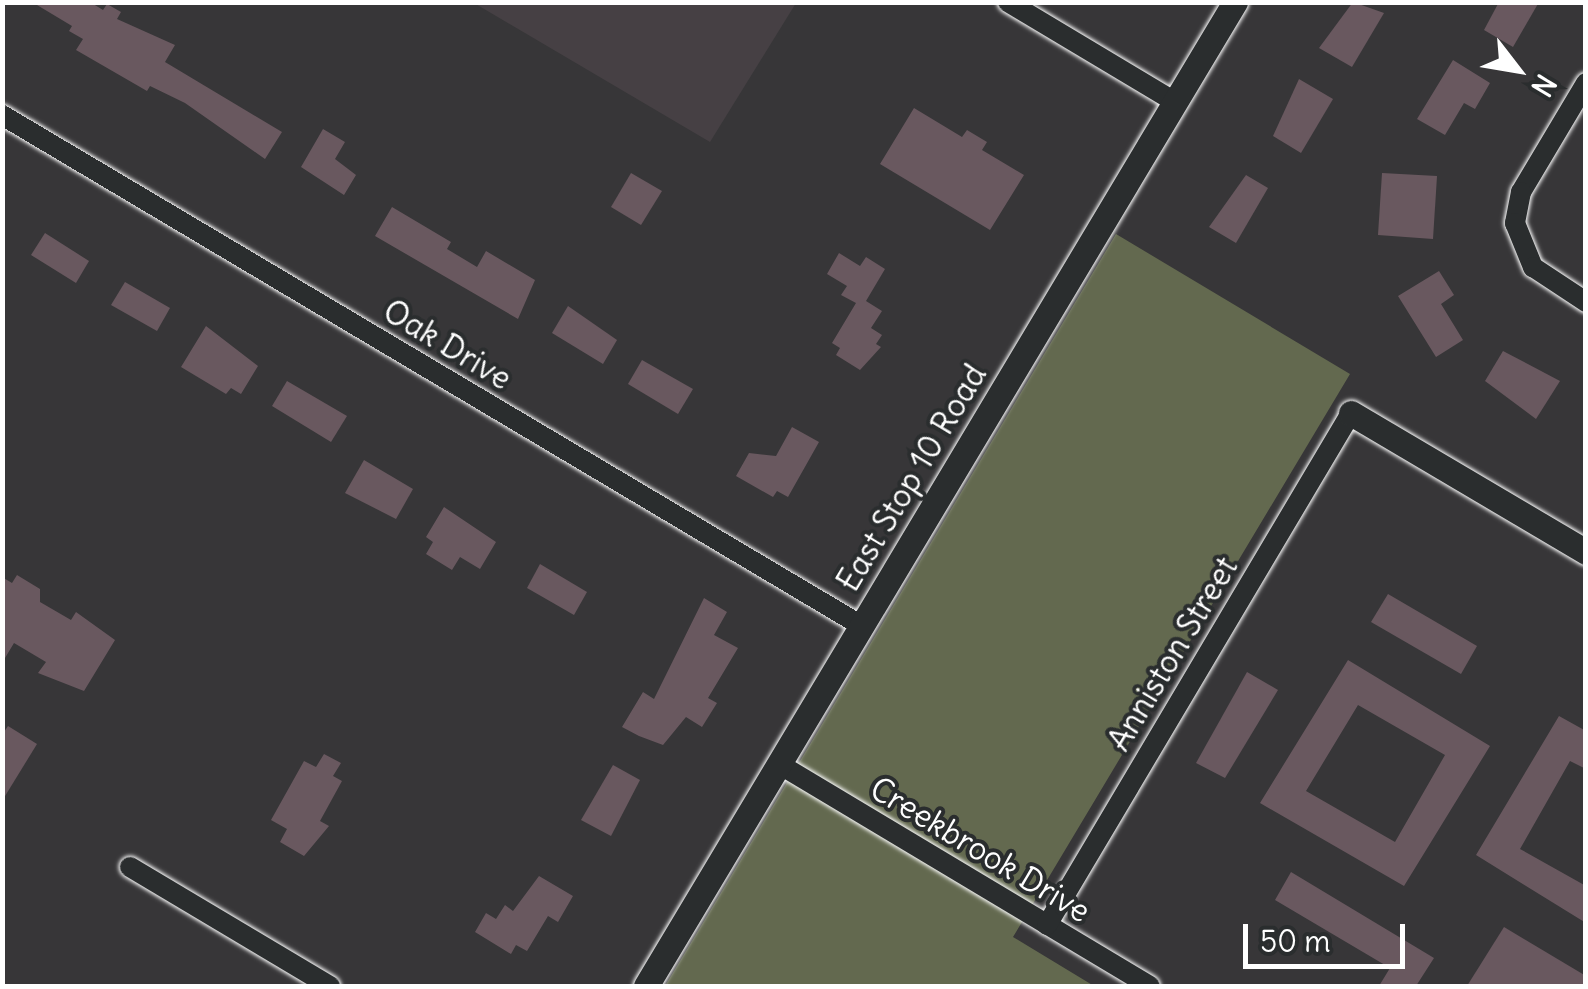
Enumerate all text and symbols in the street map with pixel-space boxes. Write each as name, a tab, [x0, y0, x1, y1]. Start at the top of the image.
north arrow	[1468, 20, 1568, 120]
text: N	[1523, 68, 1564, 103]
street label: Oak Drive	[376, 292, 518, 398]
street label: East Stop 10 Road	[829, 358, 995, 598]
street label: Anniston Street	[1100, 550, 1246, 758]
street label: Creekbrook Drive	[863, 769, 1097, 931]
scale bar	[1248, 904, 1410, 966]
text: 50 m	[1260, 922, 1330, 960]

